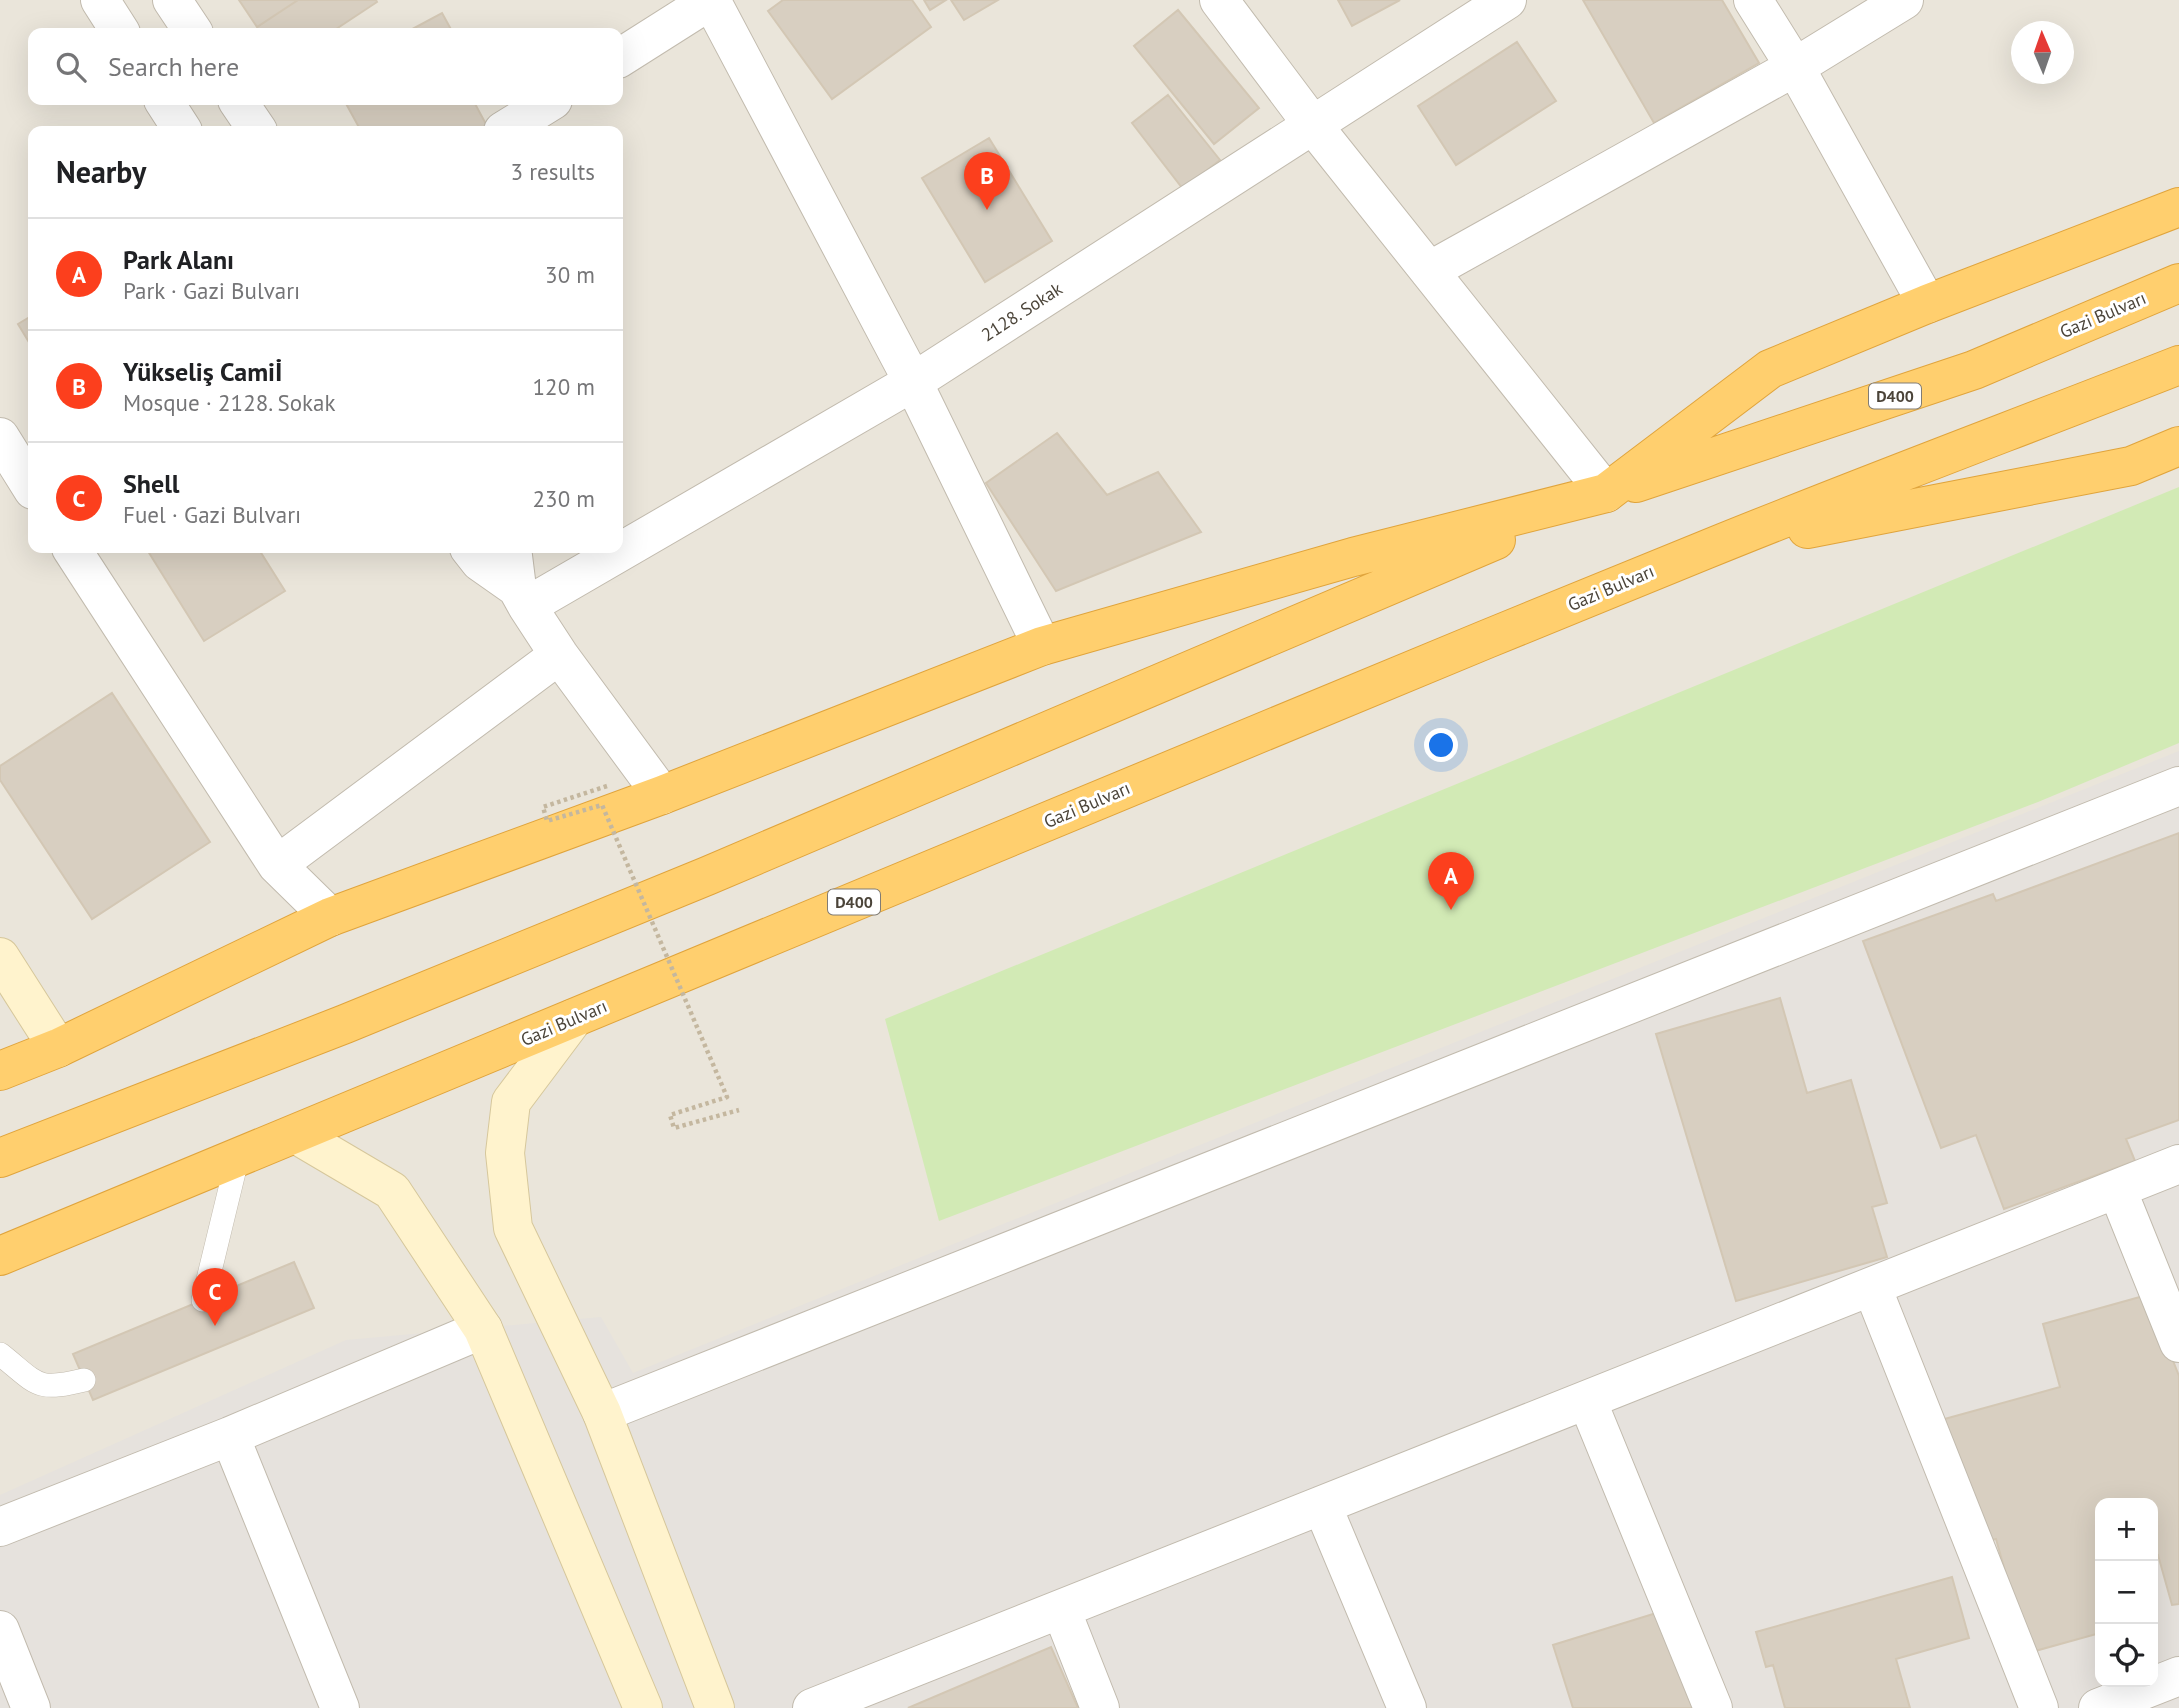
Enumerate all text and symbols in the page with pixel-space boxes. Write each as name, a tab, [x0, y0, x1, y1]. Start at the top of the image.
north arrow	[2011, 21, 2074, 84]
search box	[28, 28, 623, 105]
icon: search	[52, 48, 90, 86]
text: Search here	[108, 50, 239, 83]
text: Nearby	[56, 152, 146, 191]
pin: B	[964, 152, 1010, 210]
text: 3 results	[511, 157, 595, 186]
text: Park Alanı	[123, 243, 234, 276]
text: A	[72, 260, 86, 289]
text: 30 m	[545, 260, 595, 289]
text: Park · Gazi Bulvarı	[123, 276, 300, 305]
street label: 2128. Sokak	[977, 277, 1067, 346]
street label: Gazi Bulvarı	[2056, 286, 2149, 343]
text: Yükseliş Camiİ	[123, 355, 282, 388]
text: B	[72, 372, 86, 401]
text: 120 m	[533, 372, 595, 401]
road number: D400	[1869, 384, 1921, 408]
text: Mosque · 2128. Sokak	[123, 388, 335, 417]
text: Shell	[123, 467, 179, 500]
text: C	[73, 484, 85, 513]
text: 230 m	[533, 484, 595, 513]
text: Fuel · Gazi Bulvarı	[123, 500, 301, 529]
street label: Gazi Bulvarı	[1564, 559, 1657, 616]
your location	[1424, 728, 1458, 762]
street label: Gazi Bulvarı	[1040, 776, 1133, 833]
pin: A	[1428, 852, 1474, 910]
road number: D400	[828, 890, 880, 914]
street label: Gazi Bulvarı	[517, 994, 610, 1051]
pin: C	[192, 1268, 238, 1326]
map controls	[2095, 1498, 2158, 1687]
button: +	[2095, 1498, 2158, 1561]
button: −	[2095, 1561, 2158, 1624]
button: locate	[2095, 1624, 2158, 1687]

